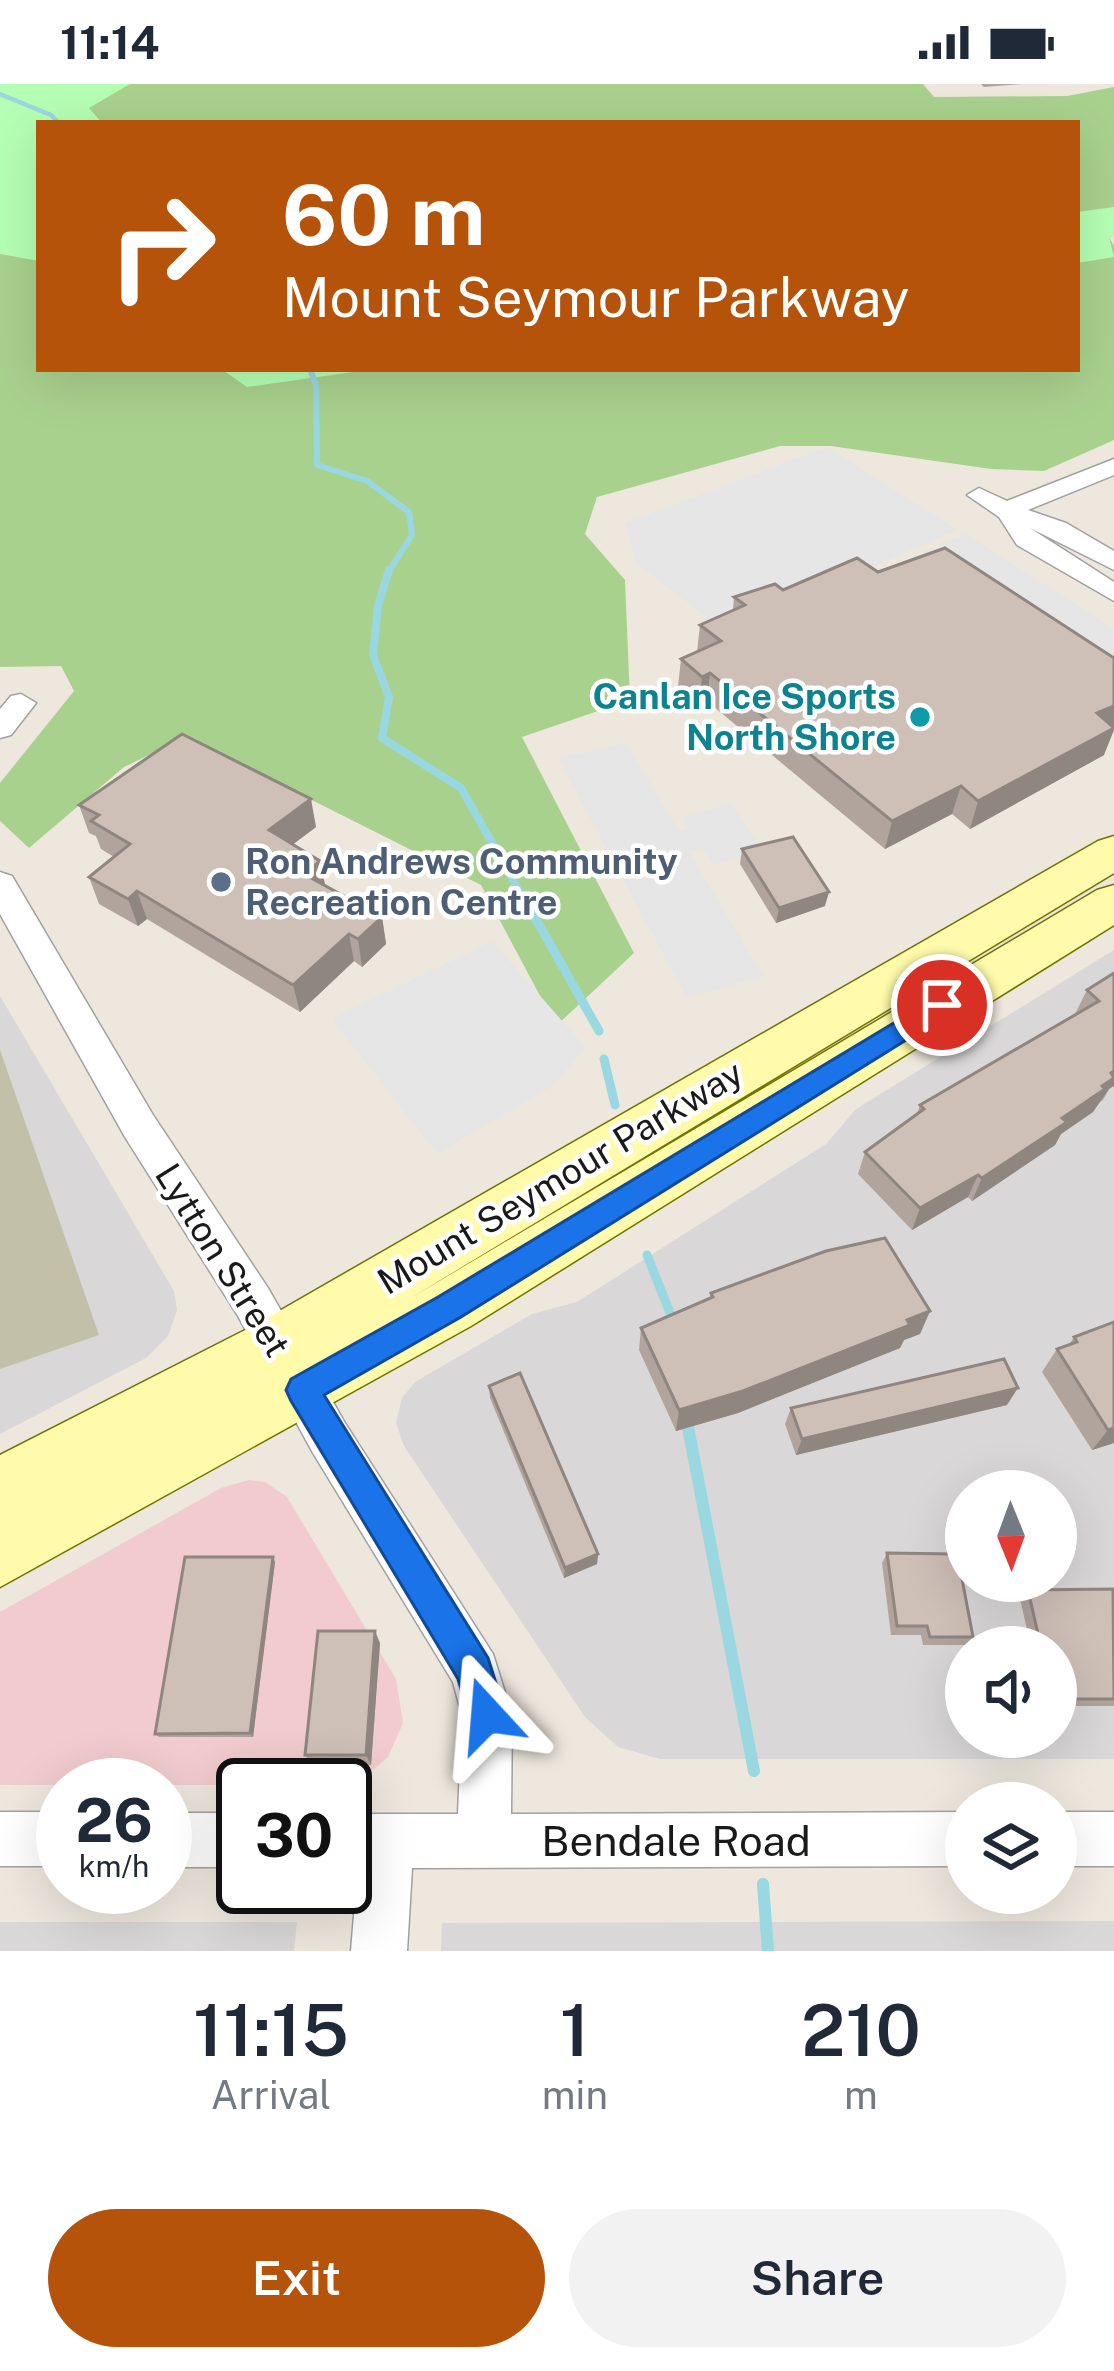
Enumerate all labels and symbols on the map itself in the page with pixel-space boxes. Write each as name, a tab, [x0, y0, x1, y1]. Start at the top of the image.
place label: Canlan Ice Sports North Shore	[592, 675, 896, 758]
marker: Canlan Ice Sports North Shore	[907, 704, 933, 730]
place label: Ron Andrews Community Recreation Centre	[245, 840, 678, 923]
marker: Ron Andrews Community Recreation Centre	[208, 869, 234, 895]
pin	[891, 954, 993, 1056]
street label: Mount Seymour Parkway	[370, 1051, 750, 1303]
street label: Lytton Street	[147, 1156, 299, 1364]
north arrow	[945, 1470, 1077, 1602]
position arrow	[424, 1652, 550, 1778]
speed limit sign: 30	[216, 1758, 372, 1914]
street label: Bendale Road	[541, 1816, 811, 1865]

